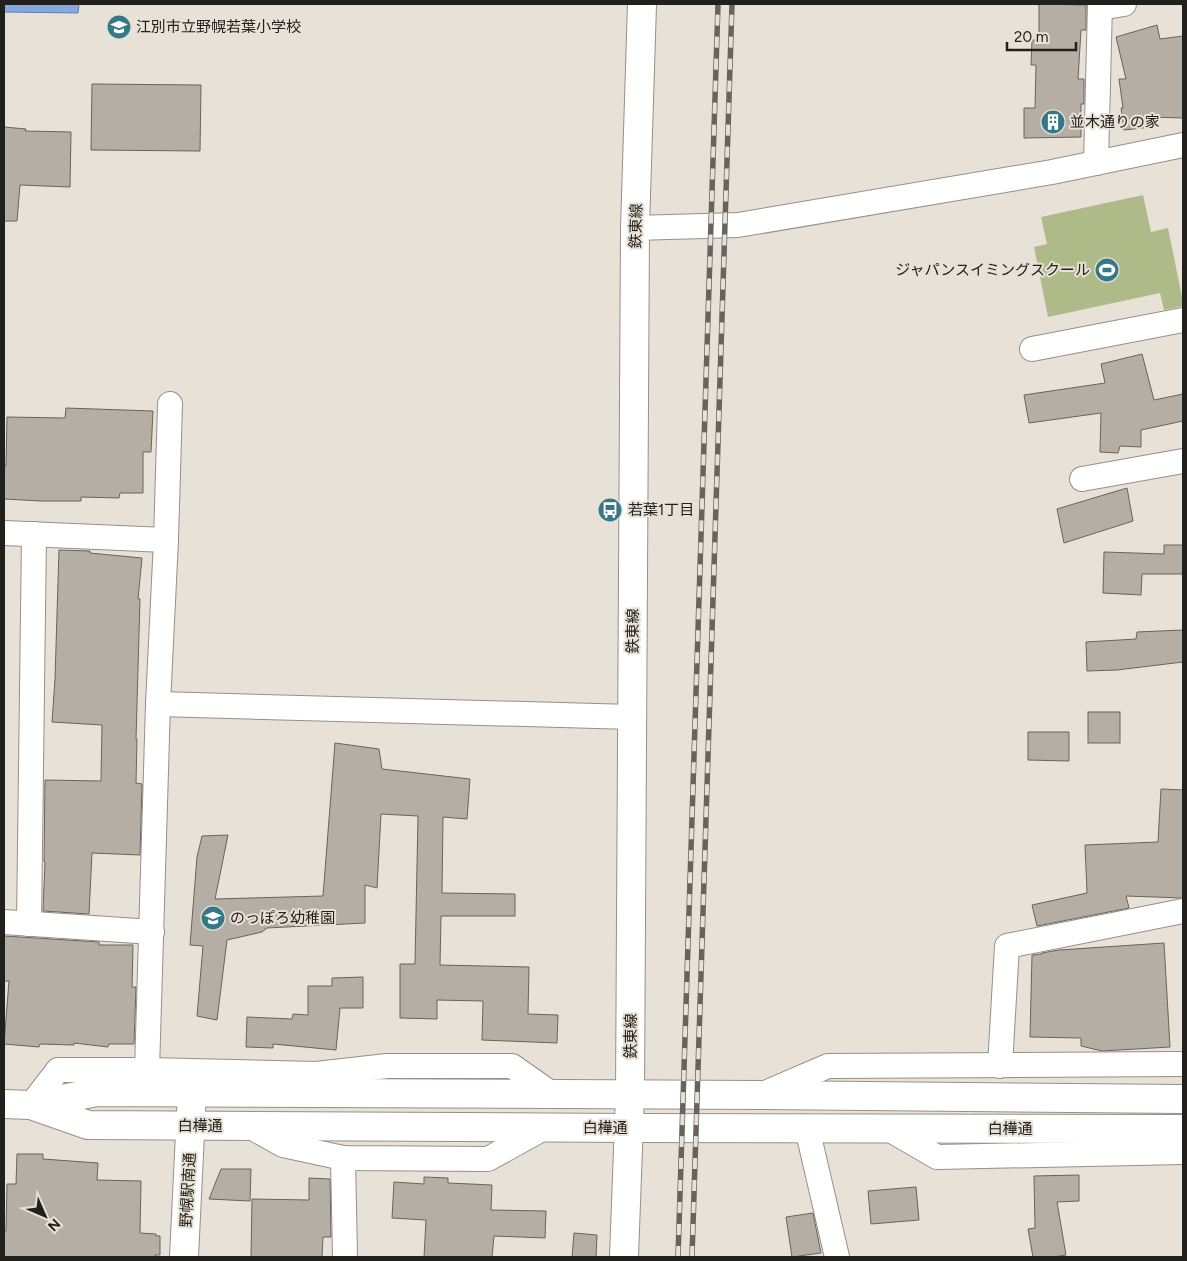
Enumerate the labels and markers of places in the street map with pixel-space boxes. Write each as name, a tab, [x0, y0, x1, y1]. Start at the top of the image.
school or university icon: 江別市立野幌若葉小学校	[106, 14, 132, 40]
place label: 江別市立野幌若葉小学校	[136, 18, 301, 36]
building icon: 並木通りの家	[1040, 109, 1066, 135]
place label: 並木通りの家	[1070, 113, 1160, 131]
sports icon: ジャパンスイミングスクール	[1094, 257, 1120, 283]
place label: ジャパンスイミングスクール	[895, 261, 1090, 279]
bus stop icon: 若葉1丁目	[597, 497, 623, 523]
place label: 若葉1丁目	[628, 501, 694, 519]
school or university icon: のっぽろ幼稚園	[200, 905, 226, 931]
place label: のっぽろ幼稚園	[230, 909, 335, 927]

